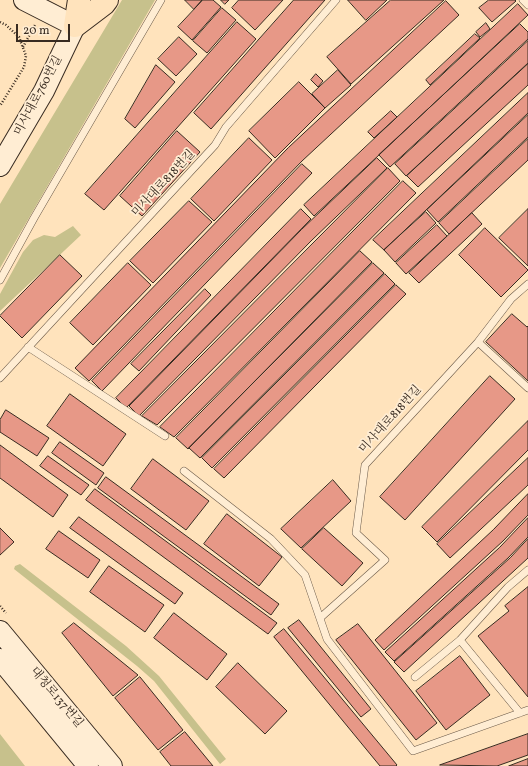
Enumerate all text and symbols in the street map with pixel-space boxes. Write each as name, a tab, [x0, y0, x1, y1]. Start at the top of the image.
scale bar	[18, 16, 72, 42]
text: 20 m	[23, 23, 50, 39]
street label: 미사대로760번길	[12, 53, 66, 139]
street label: 미사대로818번길	[129, 147, 199, 221]
street label: 미사대로818번길	[357, 383, 425, 457]
street label: 대청로137번길	[27, 665, 85, 731]

